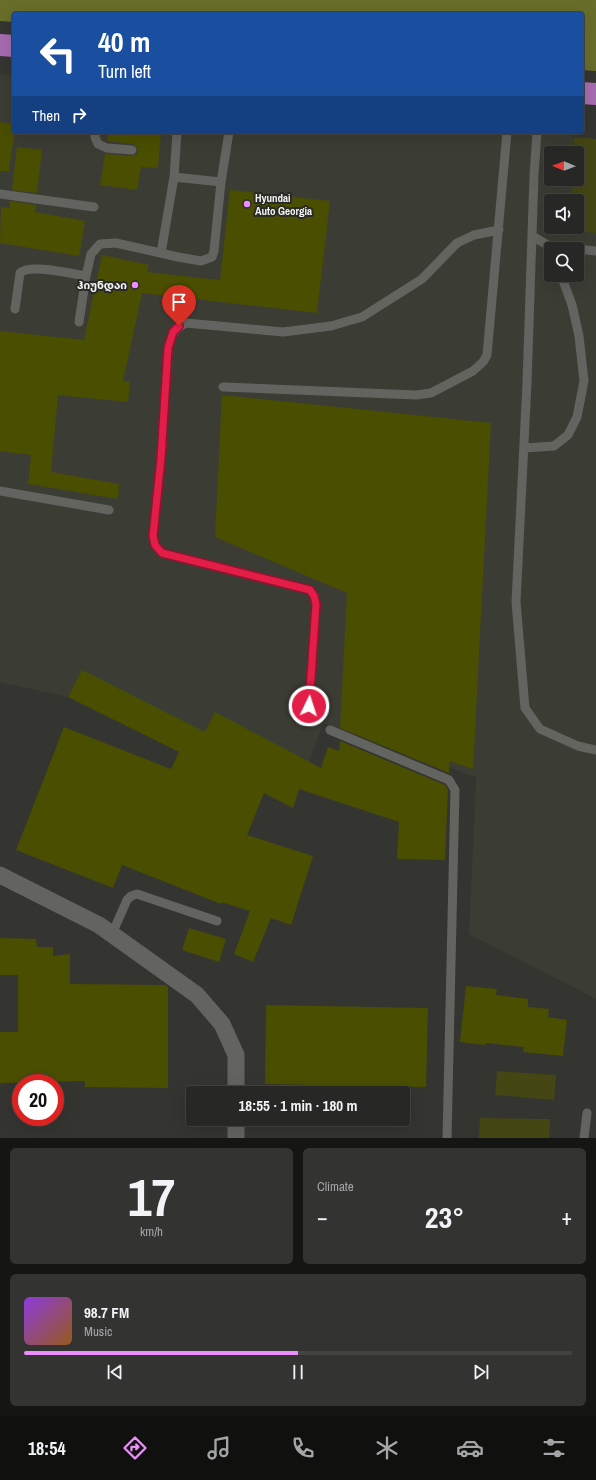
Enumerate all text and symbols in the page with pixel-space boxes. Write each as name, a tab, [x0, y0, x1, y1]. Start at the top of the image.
text: 40 m	[98, 23, 150, 61]
icon: left	[32, 28, 84, 80]
text: Turn left	[98, 59, 151, 84]
icon: right	[68, 104, 90, 126]
text: Then	[32, 105, 60, 126]
north arrow	[544, 146, 584, 186]
map controls	[544, 146, 584, 282]
place label: Hyundai Auto Georgia	[255, 191, 312, 218]
button: sound	[544, 194, 584, 234]
marker: Hyundai Auto Georgia	[242, 199, 252, 209]
button: search	[544, 242, 584, 282]
place label: ჰიუნდაი	[77, 278, 127, 292]
marker: ჰიუნდაი	[130, 280, 140, 290]
pin	[162, 285, 196, 326]
icon: arrive	[168, 291, 190, 313]
position arrow	[288, 685, 330, 727]
speed limit sign: 20	[12, 1074, 64, 1126]
text: 18:55 · 1 min · 180 m	[239, 1095, 357, 1116]
text: 17	[128, 1162, 175, 1232]
text: Climate	[317, 1178, 354, 1195]
text: 23°	[425, 1197, 464, 1237]
text: −	[317, 1202, 328, 1232]
text: +	[561, 1202, 572, 1232]
text: km/h	[140, 1223, 163, 1240]
text: 98.7 FM	[84, 1302, 129, 1323]
text: Music	[84, 1323, 112, 1340]
icon: previous	[104, 1361, 126, 1383]
icon: pause	[287, 1361, 309, 1383]
icon: next	[470, 1361, 492, 1383]
icon: directions	[121, 1434, 149, 1462]
icon: music	[205, 1434, 233, 1462]
icon: phone	[289, 1434, 317, 1462]
icon: climate	[373, 1434, 401, 1462]
icon: car	[456, 1434, 484, 1462]
icon: filters	[540, 1434, 568, 1462]
text: 18:54	[28, 1436, 66, 1461]

